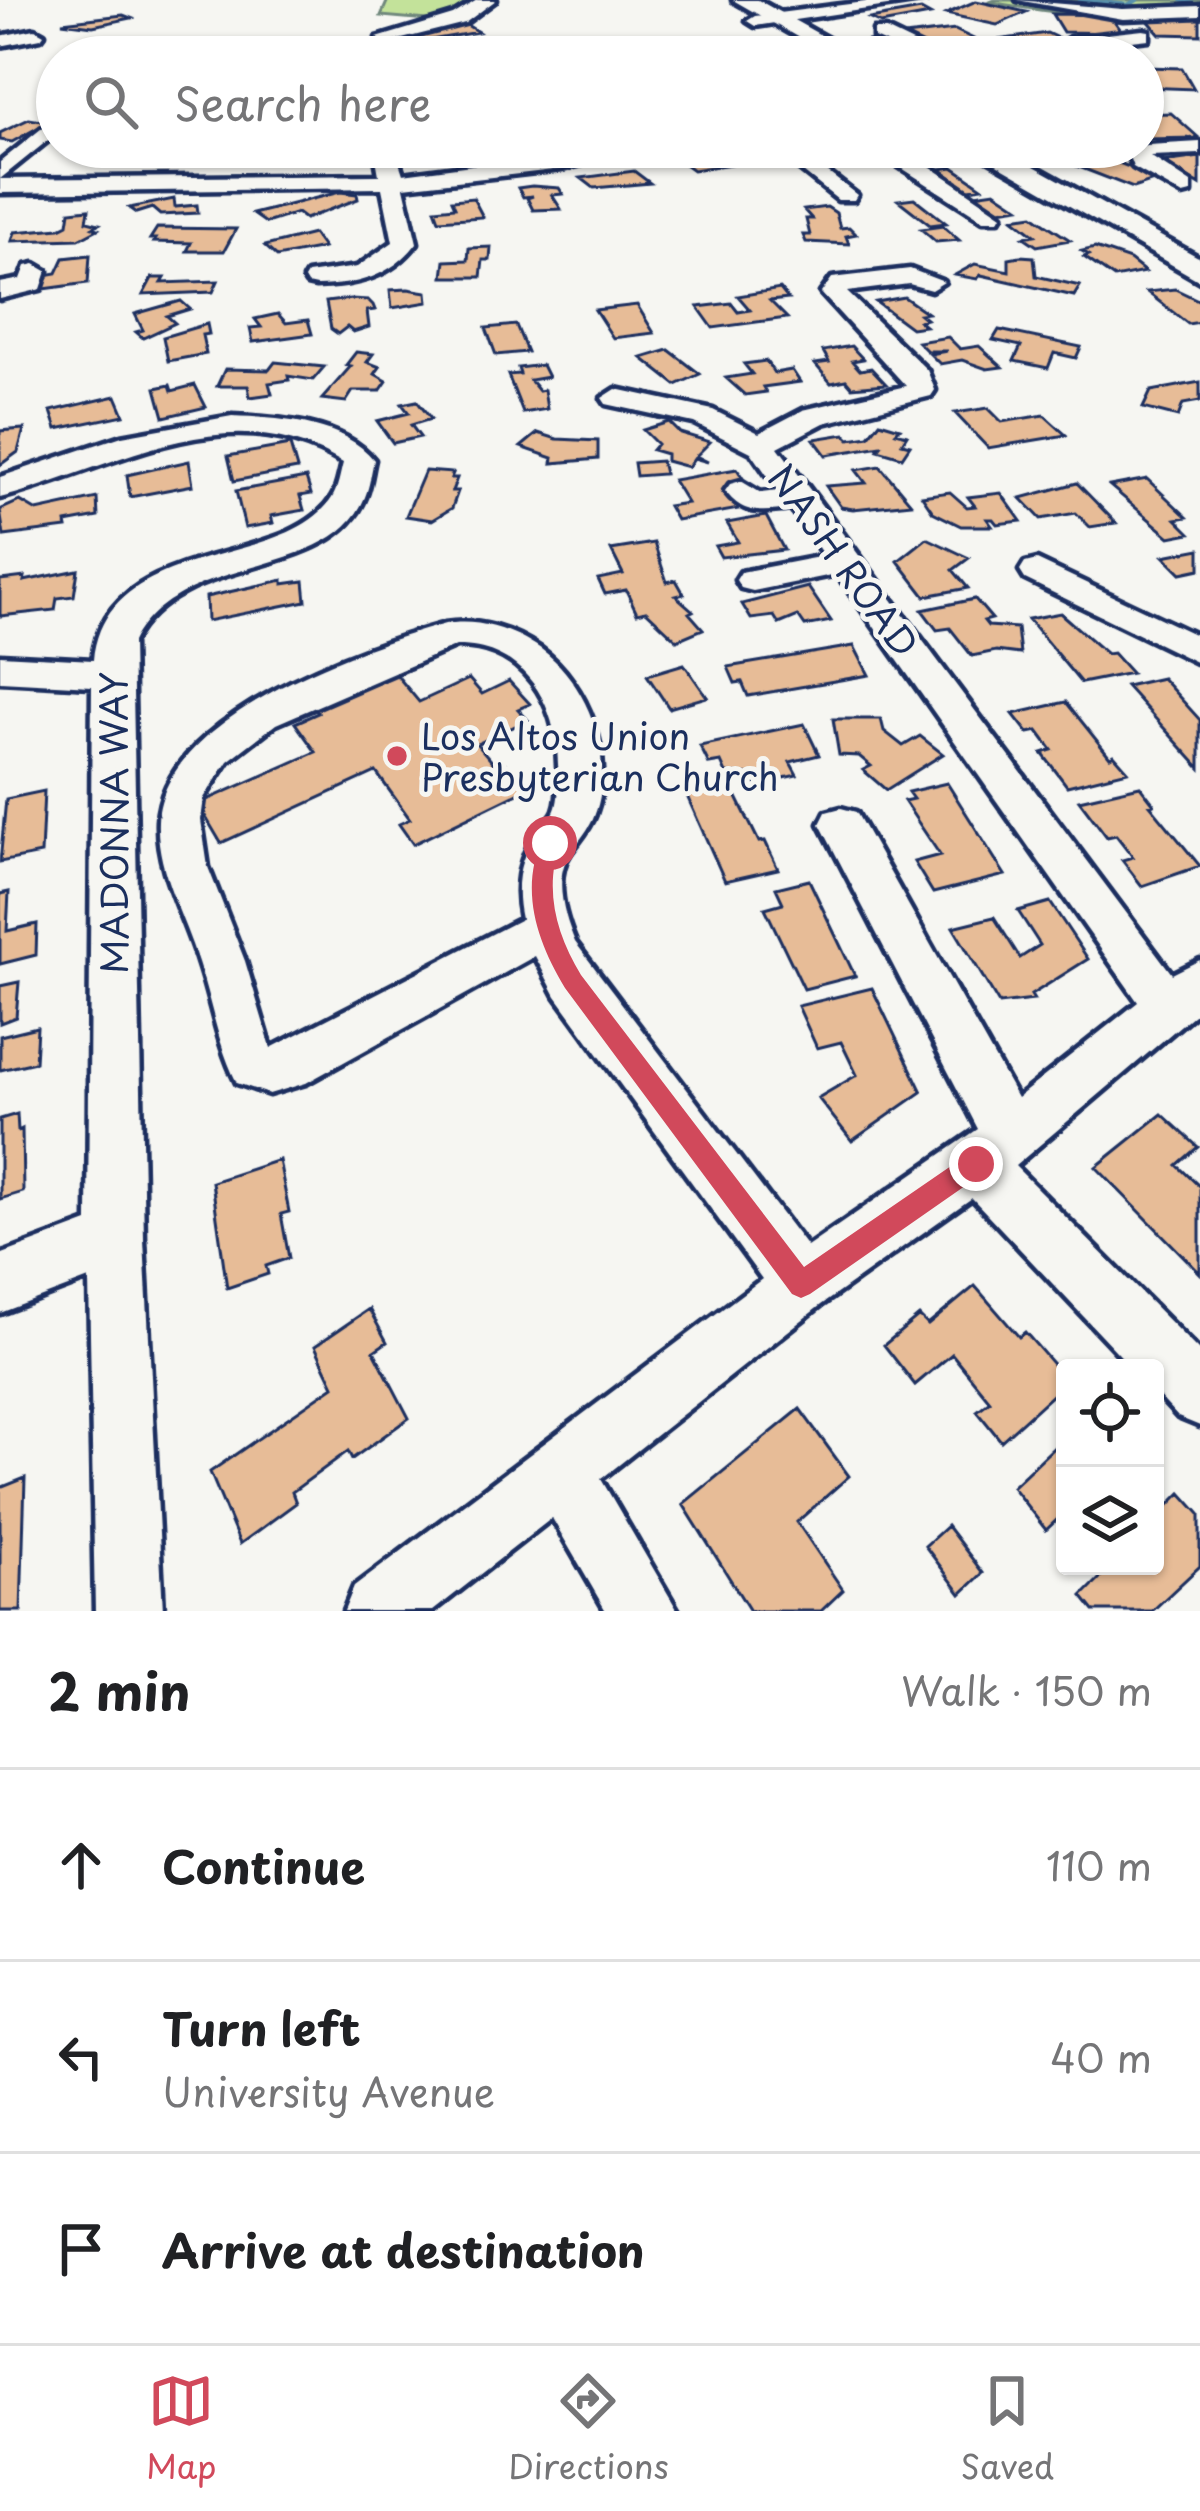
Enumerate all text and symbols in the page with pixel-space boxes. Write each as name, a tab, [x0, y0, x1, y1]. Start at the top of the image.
search box	[36, 36, 1164, 168]
text: Search here	[174, 68, 431, 136]
icon: search	[78, 69, 144, 135]
street label: NASH ROAD	[756, 453, 932, 667]
street label: MADONNA WAY	[86, 672, 140, 974]
place label: Los Altos Union Presbyterian Church	[421, 708, 779, 803]
marker: Los Altos Union Presbyterian Church	[384, 743, 410, 769]
route start	[523, 816, 577, 870]
route end	[949, 1137, 1003, 1191]
map controls	[1056, 1359, 1164, 1575]
button: locate	[1056, 1359, 1164, 1467]
button: layers	[1056, 1467, 1164, 1575]
text: 2 min	[48, 1651, 190, 1728]
text: Walk · 150 m	[901, 1660, 1152, 1719]
text: Continue	[162, 1831, 365, 1899]
icon: ahead	[48, 1832, 114, 1898]
text: 110 m	[1046, 1835, 1152, 1894]
text: Turn left	[162, 1993, 361, 2061]
icon: left	[48, 2024, 114, 2090]
text: 40 m	[1050, 2027, 1152, 2086]
text: University Avenue	[162, 2061, 495, 2120]
text: Arrive at destination	[162, 2215, 645, 2283]
icon: arrive	[48, 2216, 114, 2282]
tab: Map	[146, 2368, 216, 2490]
tab: Directions	[508, 2368, 669, 2490]
tab: Saved	[960, 2368, 1054, 2490]

